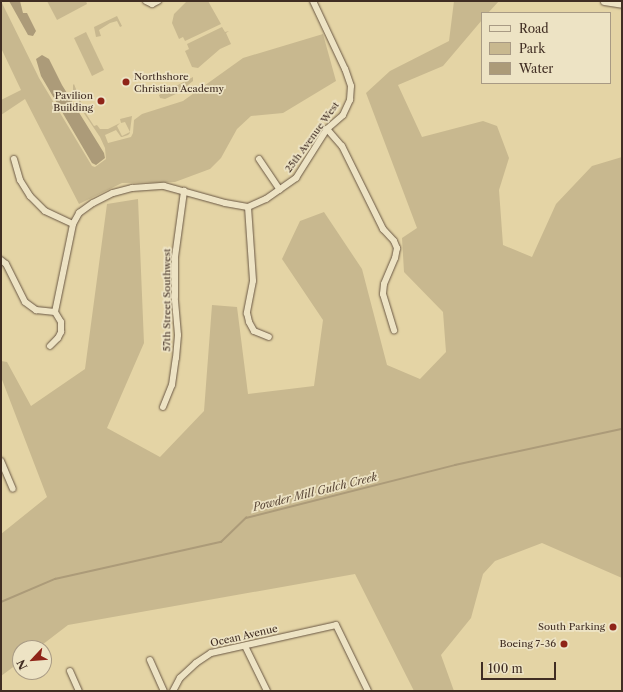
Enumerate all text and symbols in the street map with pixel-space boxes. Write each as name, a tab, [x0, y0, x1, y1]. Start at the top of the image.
legend	[481, 12, 611, 84]
text: Road	[519, 21, 549, 36]
text: Park	[519, 41, 545, 56]
text: Water	[519, 61, 553, 76]
place label: Northshore Christian Academy	[134, 70, 224, 94]
marker: Northshore Christian Academy	[121, 77, 131, 87]
place label: Pavilion Building	[53, 89, 93, 112]
marker: Pavilion Building	[96, 96, 106, 106]
street label: 25th Avenue West	[282, 99, 342, 175]
street label: 57th Street Southwest	[161, 248, 173, 352]
water label: Powder Mill Gulch Creek	[251, 470, 379, 514]
place label: South Parking	[538, 621, 605, 633]
street label: Ocean Avenue	[209, 622, 279, 650]
marker: South Parking	[608, 622, 618, 632]
place label: Boeing 7-36	[499, 638, 556, 650]
marker: Boeing 7-36	[559, 639, 569, 649]
north arrow	[12, 640, 52, 680]
scale bar	[483, 654, 558, 680]
text: N	[14, 657, 31, 672]
text: 100 m	[488, 661, 523, 676]

